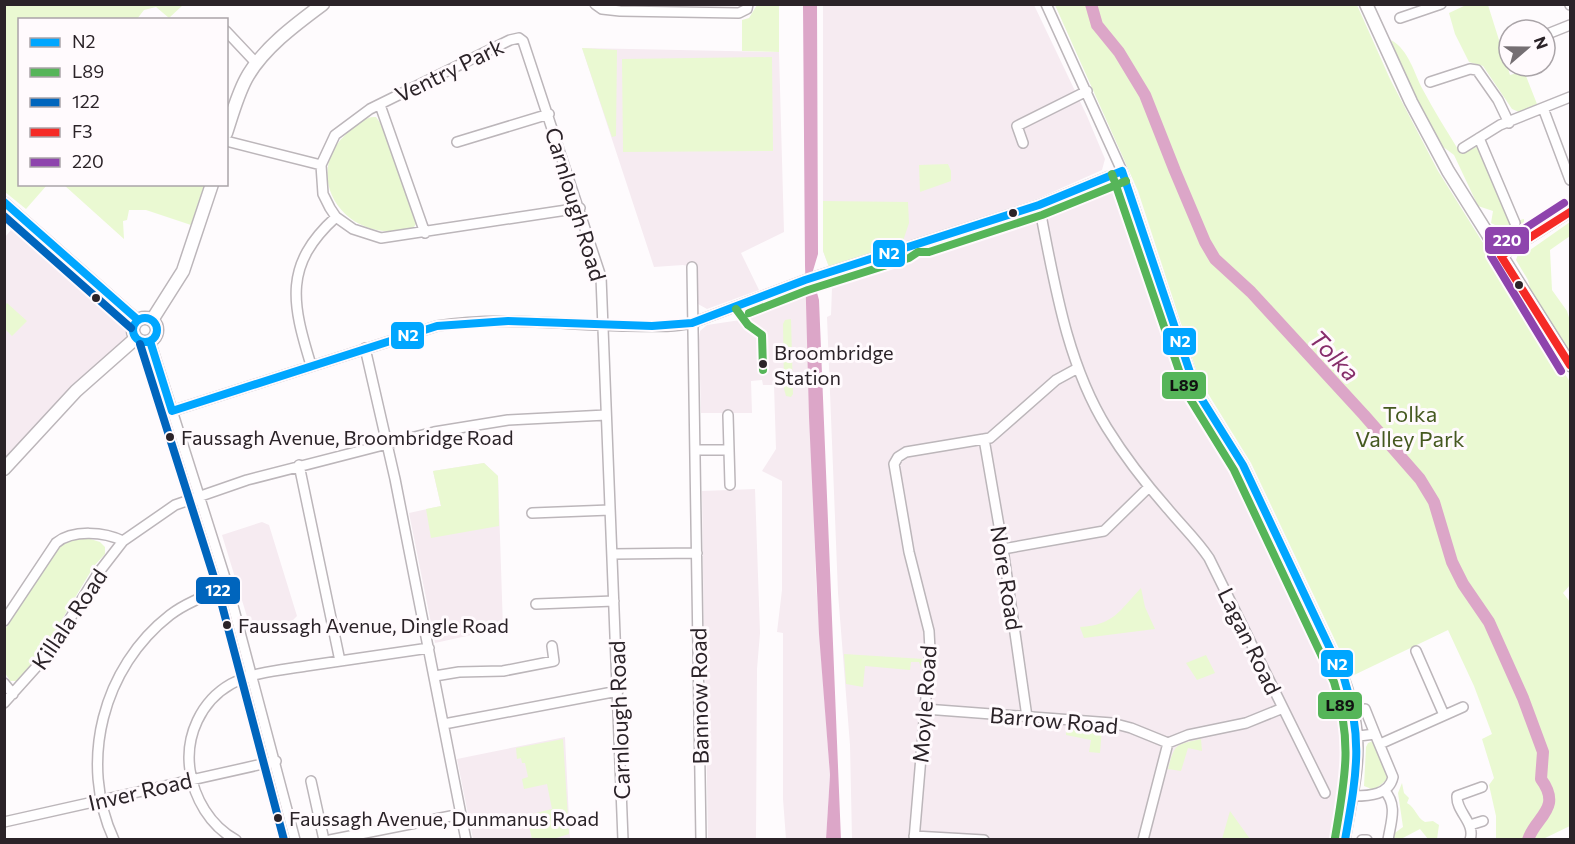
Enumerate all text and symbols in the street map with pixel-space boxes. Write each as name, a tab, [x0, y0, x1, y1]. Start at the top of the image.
legend	[18, 18, 228, 186]
north arrow	[1497, 18, 1557, 78]
text: N2	[72, 30, 96, 52]
street label: Ventry Park	[390, 32, 508, 108]
text: N	[1531, 34, 1553, 52]
text: L89	[72, 60, 104, 82]
text: 122	[72, 90, 100, 112]
text: F3	[72, 120, 93, 142]
street label: Carnlough Road	[540, 124, 612, 284]
text: 220	[72, 150, 104, 172]
unlabelled marker	[1007, 207, 1019, 219]
line badge: 220	[1484, 226, 1530, 255]
text: 220	[1493, 230, 1521, 249]
line badge: N2	[872, 239, 906, 268]
text: N2	[878, 243, 900, 262]
unlabelled marker	[1513, 279, 1525, 291]
unlabelled marker	[90, 292, 102, 304]
line badge: N2	[390, 321, 425, 350]
water label: Tolka	[1304, 324, 1366, 386]
text: N2	[397, 325, 419, 344]
line badge: N2	[1162, 327, 1197, 356]
text: N2	[1169, 331, 1191, 350]
place label: Broombridge Station	[774, 340, 894, 389]
marker: Broombridge Station	[757, 358, 769, 370]
line badge: L89	[1161, 371, 1207, 400]
text: L89	[1169, 375, 1199, 394]
park label: Tolka Valley Park	[1355, 400, 1465, 452]
place label: Faussagh Avenue, Broombridge Road	[181, 425, 514, 449]
marker: Faussagh Avenue, Broombridge Road	[164, 431, 176, 443]
street label: Nore Road	[985, 524, 1029, 632]
street label: Killala Road	[25, 563, 113, 675]
line badge: 122	[195, 576, 241, 605]
text: 122	[205, 580, 231, 599]
street label: Lagan Road	[1213, 583, 1287, 699]
place label: Faussagh Avenue, Dingle Road	[238, 613, 509, 637]
marker: Faussagh Avenue, Dingle Road	[221, 619, 233, 631]
street label: Bannow Road	[684, 627, 714, 765]
street label: Carnlough Road	[603, 640, 635, 800]
street label: Moyle Road	[906, 644, 942, 764]
line badge: N2	[1320, 649, 1354, 678]
text: N2	[1326, 654, 1348, 673]
line badge: L89	[1317, 691, 1363, 720]
text: L89	[1325, 695, 1355, 714]
street label: Barrow Road	[989, 701, 1119, 739]
street label: Inver Road	[86, 766, 194, 816]
place label: Faussagh Avenue, Dunmanus Road	[289, 806, 599, 830]
marker: Faussagh Avenue, Dunmanus Road	[272, 812, 284, 824]

